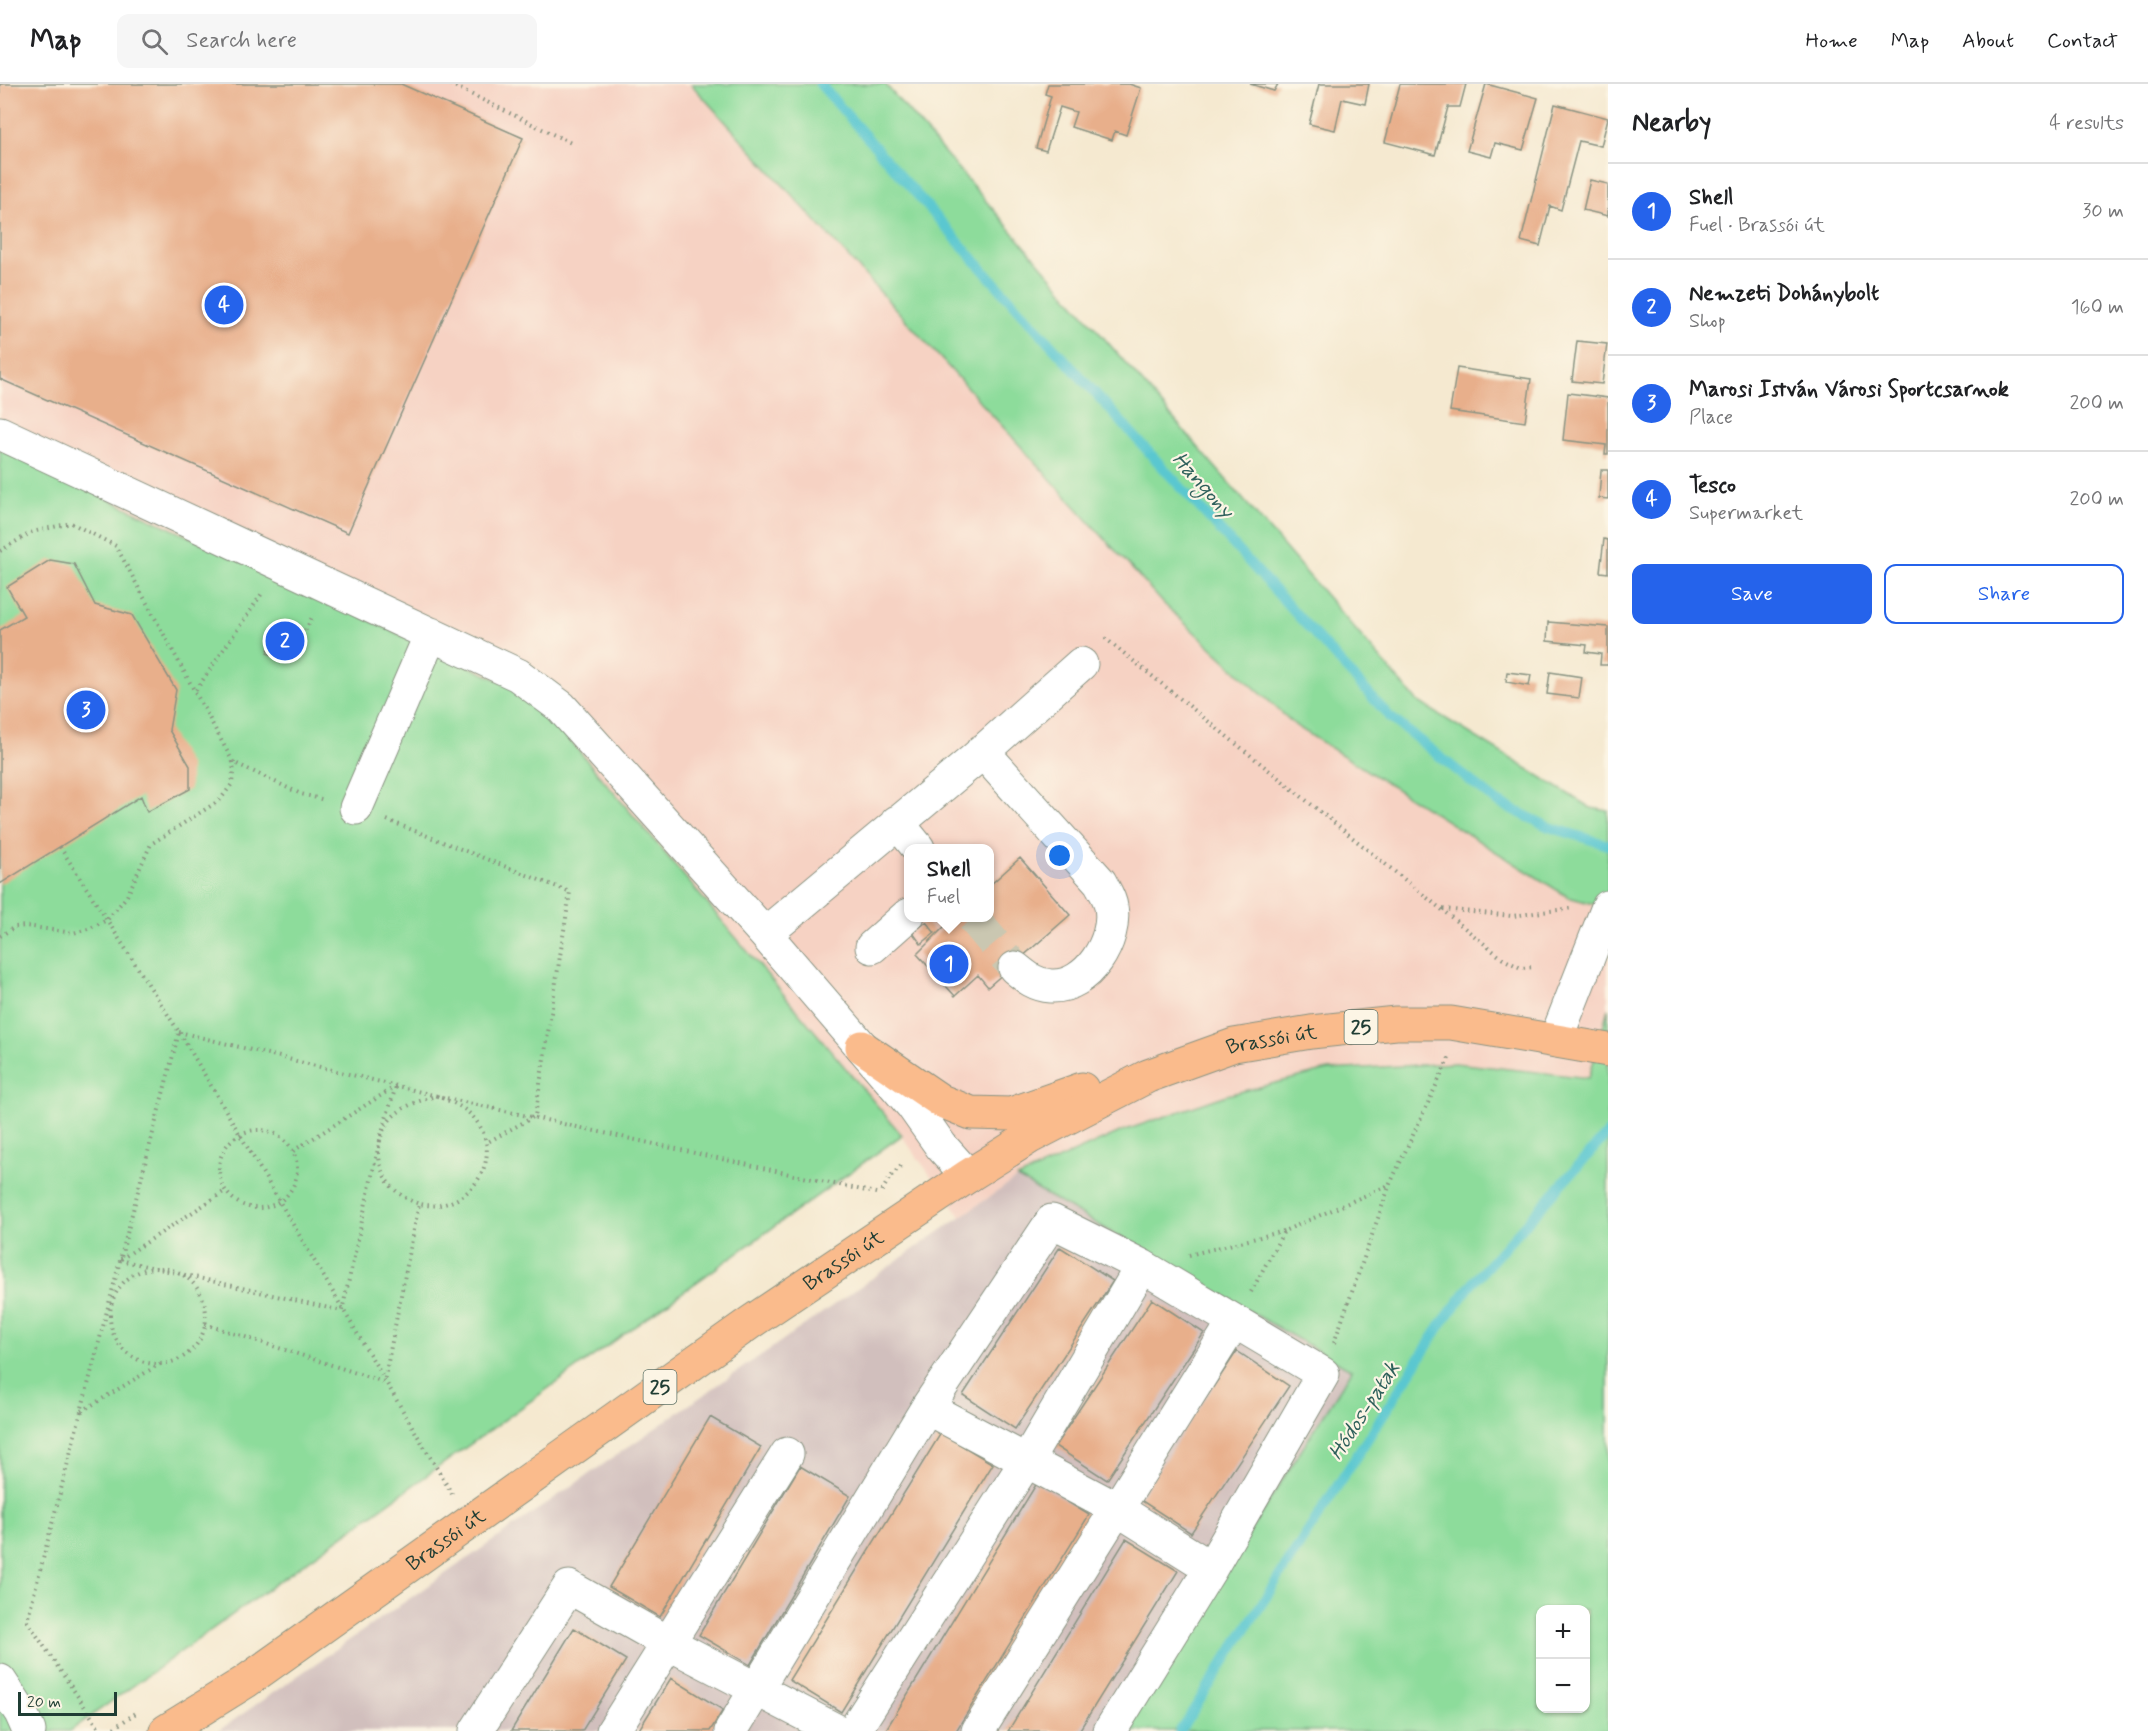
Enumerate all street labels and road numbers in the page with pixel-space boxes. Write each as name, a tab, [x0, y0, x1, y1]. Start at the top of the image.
road number: 25	[1344, 1010, 1378, 1044]
street label: Brassói út	[1222, 1018, 1320, 1062]
street label: Brassói út	[798, 1223, 890, 1298]
road number: 25	[644, 1370, 676, 1404]
street label: Brassói út	[401, 1502, 492, 1578]

